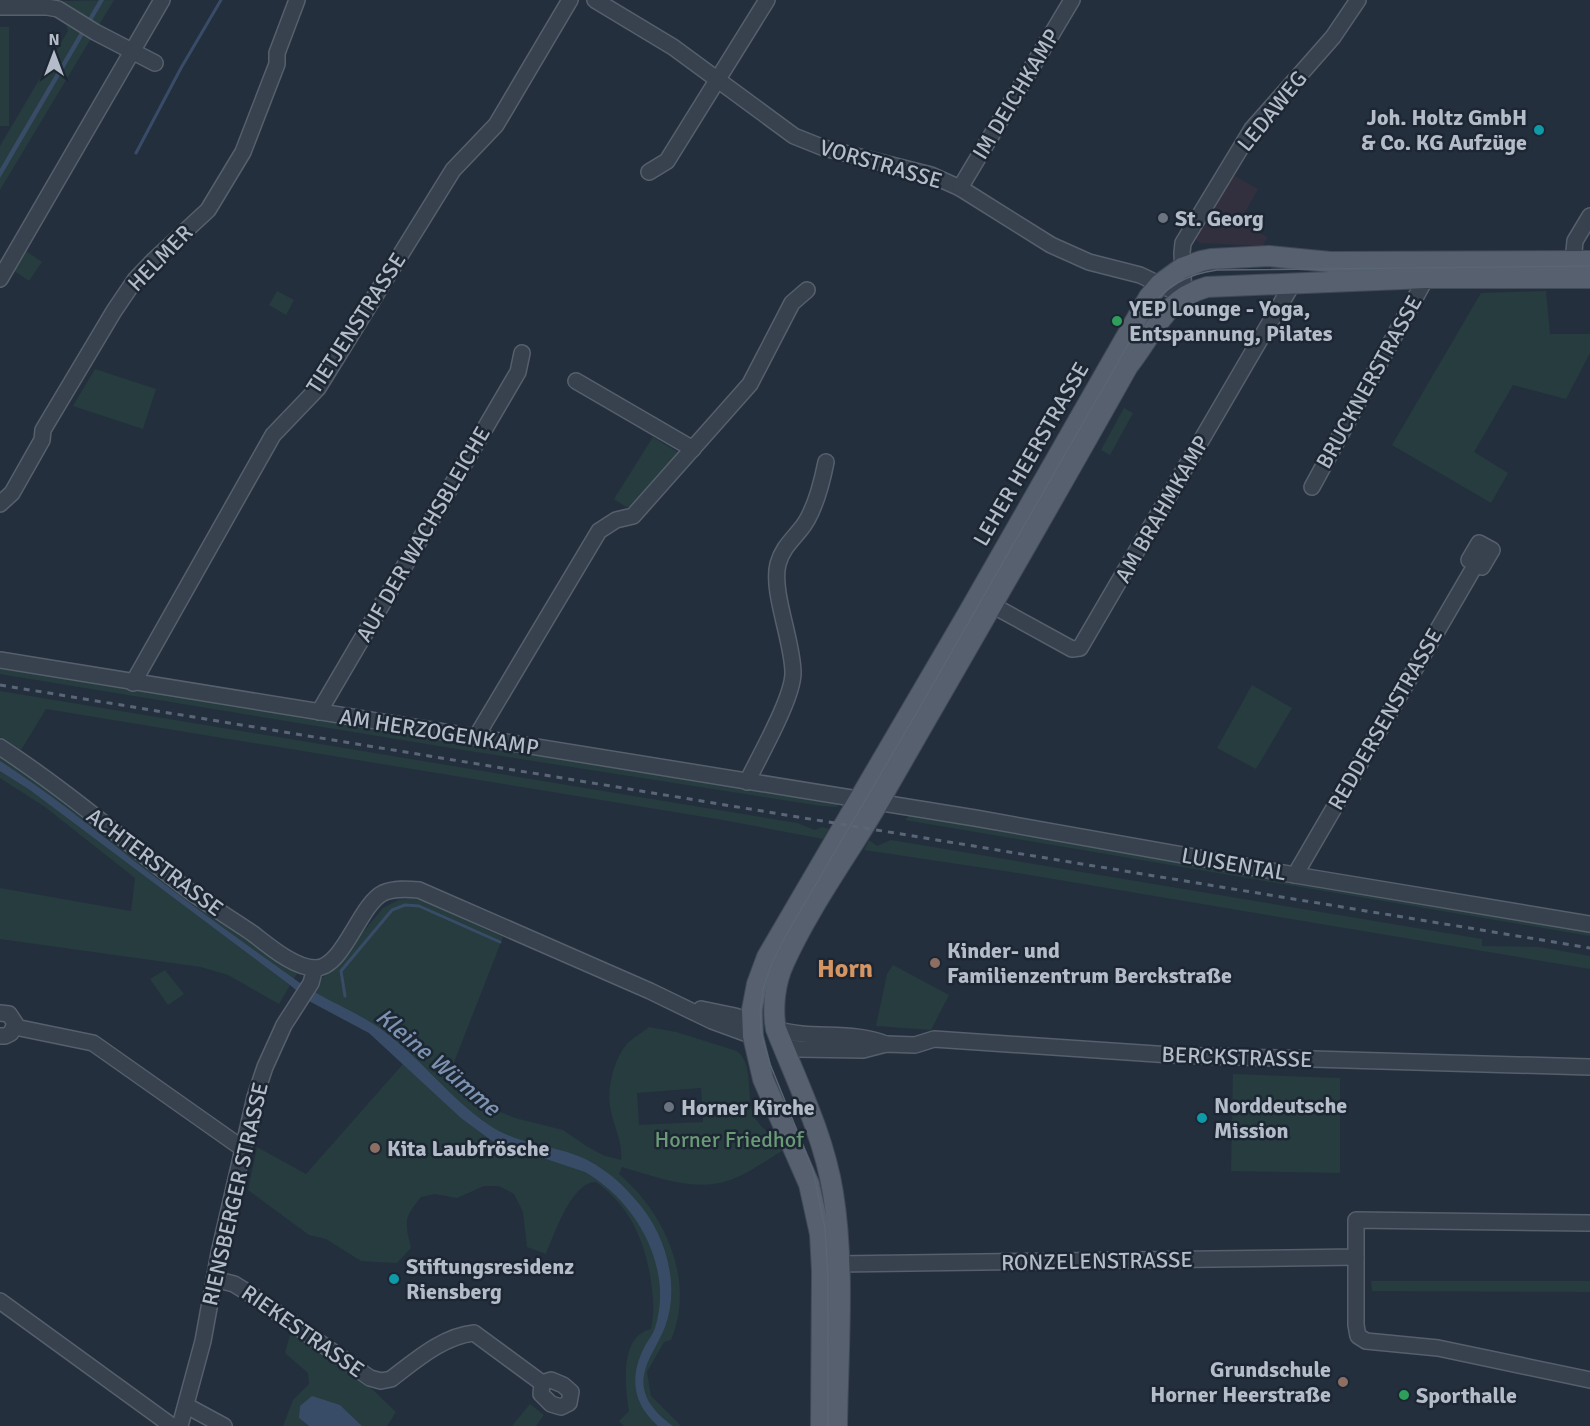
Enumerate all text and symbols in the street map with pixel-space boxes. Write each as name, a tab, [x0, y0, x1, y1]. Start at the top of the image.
north arrow	[24, 24, 84, 84]
street label: IM DEICHKAMP	[967, 24, 1065, 164]
text: N	[48, 30, 60, 50]
street label: LEDAWEG	[1231, 65, 1313, 157]
place label: Joh. Holtz GmbH & Co. KG Aufzüge	[1361, 104, 1527, 156]
marker: Joh. Holtz GmbH & Co. KG Aufzüge	[1532, 123, 1546, 137]
street label: VORSTRASSE	[817, 134, 945, 194]
place label: St. Georg	[1175, 205, 1264, 232]
marker: St. Georg	[1156, 211, 1170, 225]
street label: HELMER	[122, 219, 198, 297]
street label: TIETJENSTRASSE	[301, 248, 411, 398]
street label: BRUCKNERSTRASSE	[1310, 291, 1428, 473]
place label: YEP Lounge - Yoga, Entspannung, Pilates	[1128, 295, 1333, 347]
marker: YEP Lounge - Yoga, Entspannung, Pilates	[1110, 314, 1124, 328]
street label: LEHER HEERSTRASSE	[967, 357, 1095, 551]
street label: AUF DER WACHSBLEICHE	[350, 421, 496, 647]
street label: AM BRAHMKAMP	[1109, 431, 1215, 587]
street label: REDDERSENSTRASSE	[1322, 623, 1448, 815]
street label: AM HERZOGENKAMP	[337, 703, 541, 761]
street label: ACHTERSTRASSE	[81, 802, 229, 922]
street label: LUISENTAL	[1180, 842, 1288, 886]
place label: Kinder- und Familienzentrum Berckstraße	[947, 937, 1232, 989]
district label: Horn	[817, 953, 873, 985]
marker: Kinder- und Familienzentrum Berckstraße	[928, 956, 942, 970]
water label: Kleine Wümme	[370, 1001, 507, 1123]
street label: BERCKSTRASSE	[1161, 1041, 1313, 1073]
street label: RIENSBERGER STRASSE	[196, 1080, 274, 1308]
place label: Norddeutsche Mission	[1214, 1092, 1347, 1144]
place label: Horner Kirche	[681, 1094, 815, 1121]
marker: Horner Kirche	[662, 1100, 676, 1114]
marker: Norddeutsche Mission	[1195, 1111, 1209, 1125]
park label: Horner Friedhof	[654, 1126, 805, 1153]
place label: Kita Laubfrösche	[387, 1135, 550, 1162]
marker: Kita Laubfrösche	[368, 1141, 382, 1155]
street label: RONZELENSTRASSE	[1001, 1246, 1193, 1276]
place label: Stiftungsresidenz Riensberg	[406, 1253, 574, 1305]
marker: Stiftungsresidenz Riensberg	[387, 1272, 401, 1286]
street label: RIEKESTRASSE	[236, 1279, 370, 1383]
place label: Grundschule Horner Heerstraße	[1150, 1356, 1331, 1408]
marker: Grundschule Horner Heerstraße	[1336, 1375, 1350, 1389]
place label: Sporthalle	[1416, 1382, 1517, 1409]
marker: Sporthalle	[1397, 1388, 1411, 1402]

